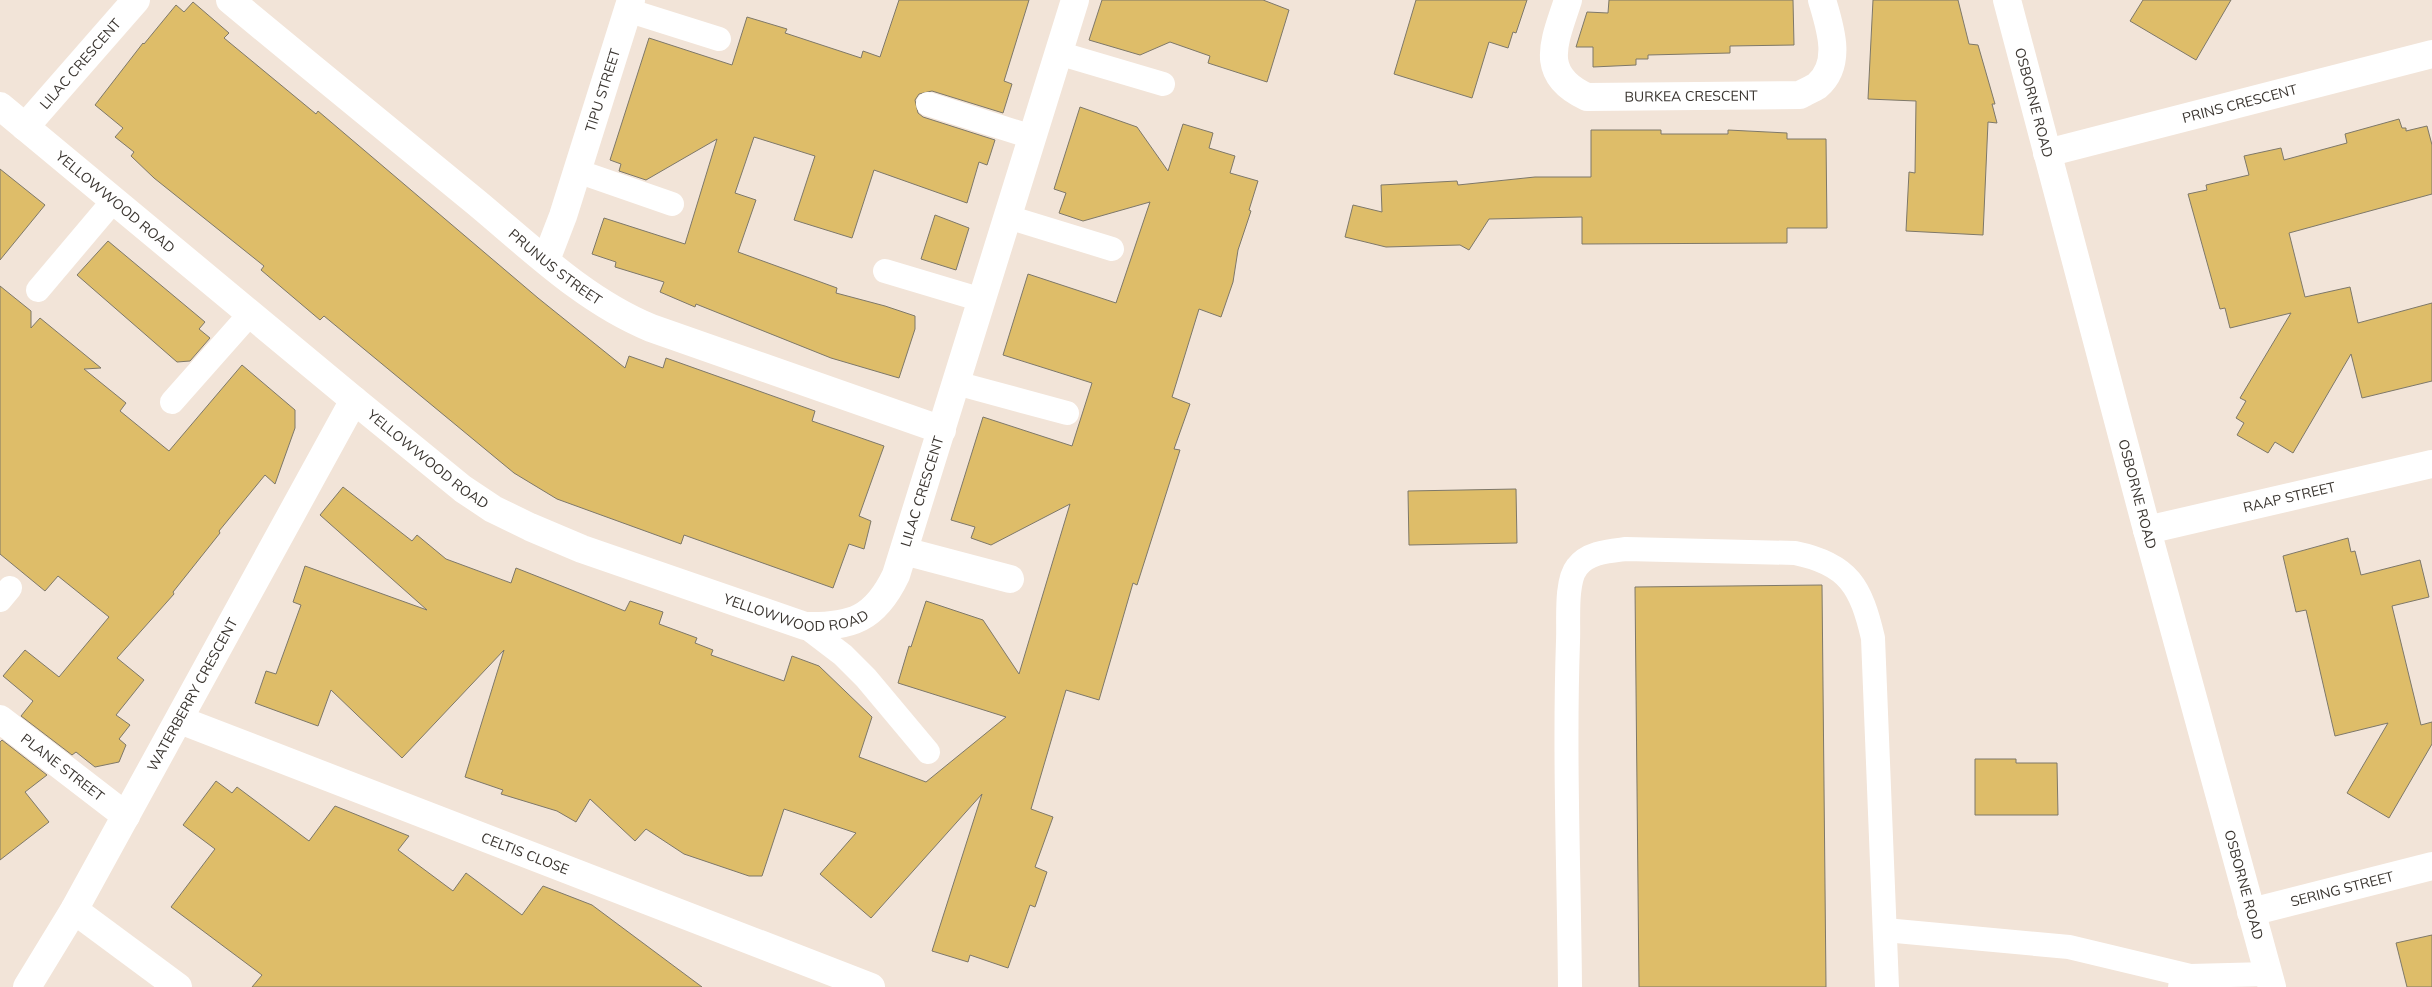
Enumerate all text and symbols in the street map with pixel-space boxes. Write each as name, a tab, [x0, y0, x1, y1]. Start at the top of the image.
street label: LILAC CRESCENT	[36, 14, 125, 113]
street label: TIPU STREET	[581, 46, 624, 134]
street label: OSBORNE ROAD	[2011, 46, 2057, 159]
street label: PRINS CRESCENT	[2180, 80, 2300, 127]
street label: BURKEA CRESCENT	[1624, 86, 1758, 106]
street label: YELLOWWOOD ROAD	[51, 146, 179, 257]
street label: PRUNUS STREET	[505, 225, 606, 309]
street label: YELLOWWOOD ROAD	[363, 405, 492, 513]
street label: LILAC CRESCENT	[896, 433, 948, 549]
street label: OSBORNE ROAD	[2114, 437, 2161, 551]
street label: RAAP STREET	[2241, 478, 2338, 516]
street label: YELLOWWOOD ROAD	[720, 589, 872, 635]
street label: WATERBERRY CRESCENT	[143, 614, 242, 775]
street label: PLANE STREET	[17, 729, 108, 805]
street label: CELTIS CLOSE	[479, 828, 572, 878]
street label: OSBORNE ROAD	[2220, 828, 2268, 942]
street label: SERING STREET	[2288, 867, 2396, 911]

